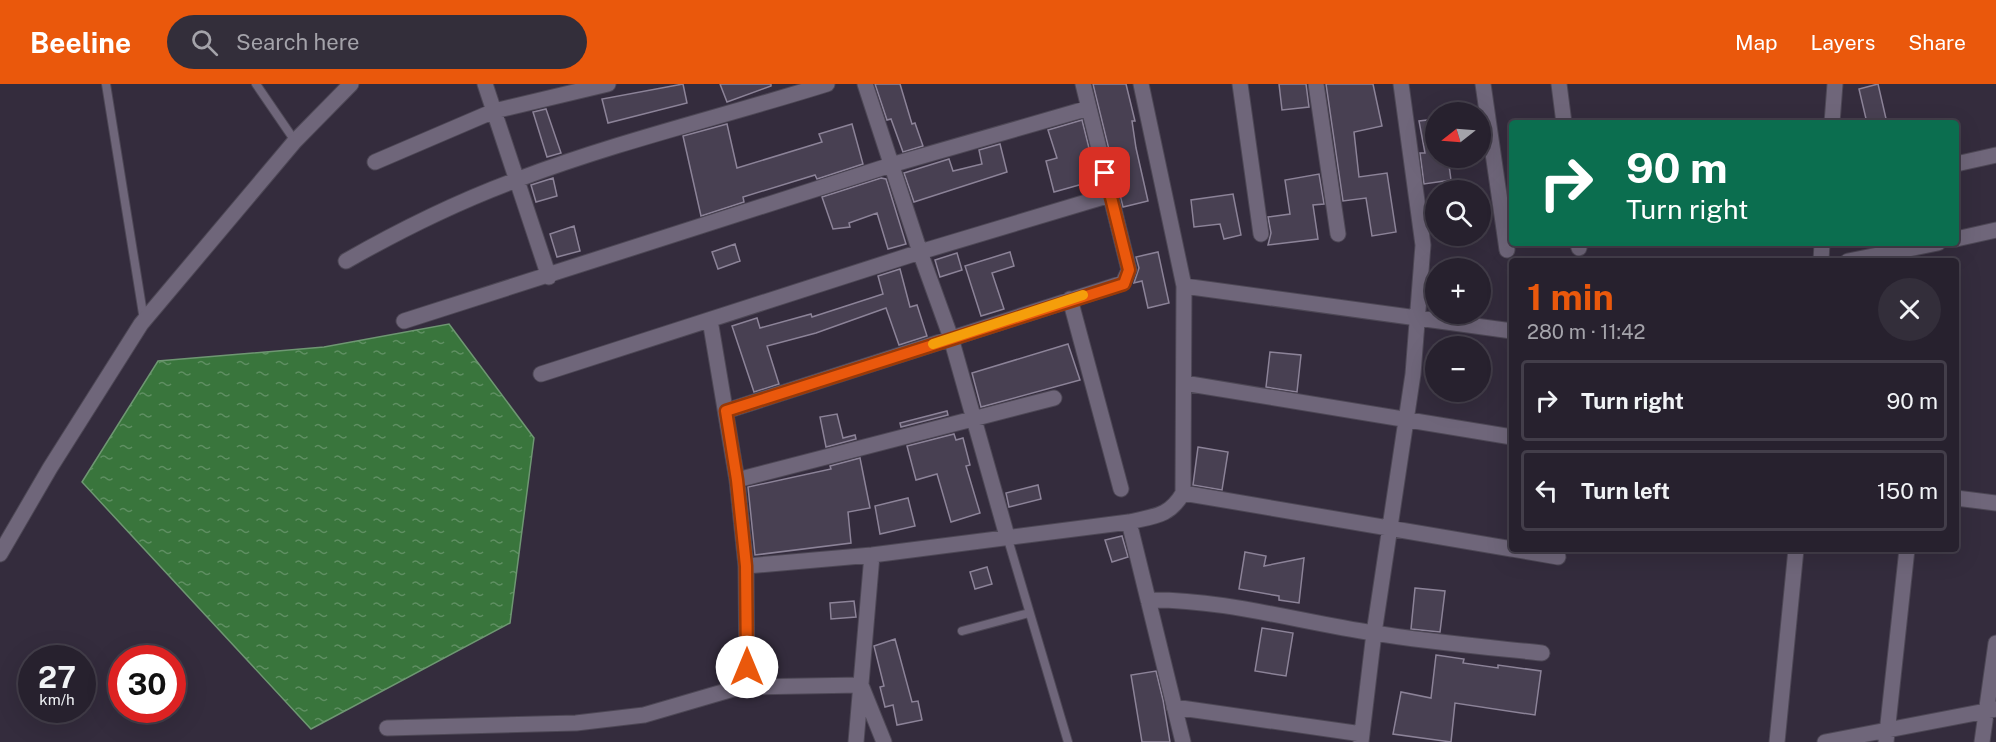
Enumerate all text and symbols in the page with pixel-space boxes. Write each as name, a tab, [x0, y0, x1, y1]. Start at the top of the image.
search box	[167, 15, 587, 69]
text: Beeline	[30, 26, 131, 59]
icon: search	[188, 26, 221, 59]
text: Search here	[236, 29, 360, 55]
text: Map	[1735, 30, 1778, 55]
text: Layers	[1811, 30, 1875, 55]
text: Share	[1908, 30, 1966, 55]
north arrow	[1425, 102, 1491, 168]
map controls	[1425, 102, 1491, 402]
text: 90 m	[1626, 143, 1728, 192]
icon: right	[1527, 144, 1605, 222]
pin	[1079, 147, 1130, 198]
icon: arrive	[1088, 156, 1121, 189]
button: search	[1425, 180, 1491, 246]
text: Turn right	[1626, 193, 1749, 225]
button: +	[1425, 258, 1491, 324]
text: 1 min	[1527, 276, 1614, 318]
button: close	[1878, 278, 1941, 341]
text: 280 m · 11:42	[1527, 320, 1645, 344]
button: −	[1425, 336, 1491, 402]
icon: right	[1530, 384, 1563, 417]
text: Turn right	[1581, 388, 1684, 414]
text: 90 m	[1887, 388, 1938, 414]
icon: left	[1530, 474, 1563, 507]
text: Turn left	[1581, 478, 1670, 504]
text: 150 m	[1877, 478, 1938, 504]
position arrow	[715, 635, 779, 699]
speed limit sign: 30	[108, 645, 186, 723]
text: 27	[38, 659, 76, 695]
text: km/h	[39, 691, 75, 708]

